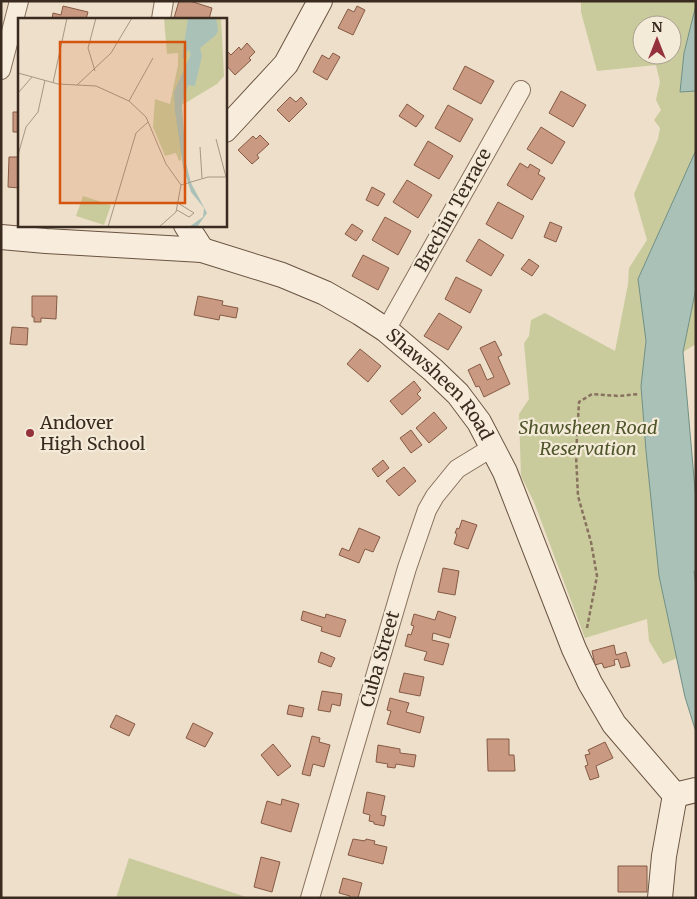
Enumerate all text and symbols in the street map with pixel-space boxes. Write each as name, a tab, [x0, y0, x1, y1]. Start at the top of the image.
north arrow	[632, 15, 682, 65]
inset map	[18, 18, 226, 226]
text: N	[651, 18, 663, 36]
street label: Brechin Terrace	[409, 144, 496, 275]
street label: Shawsheen Road	[381, 323, 498, 444]
place label: Andover High School	[39, 411, 146, 455]
park label: Shawsheen Road Reservation	[518, 416, 658, 460]
marker: Andover High School	[24, 427, 36, 439]
street label: Cuba Street	[355, 608, 404, 710]

